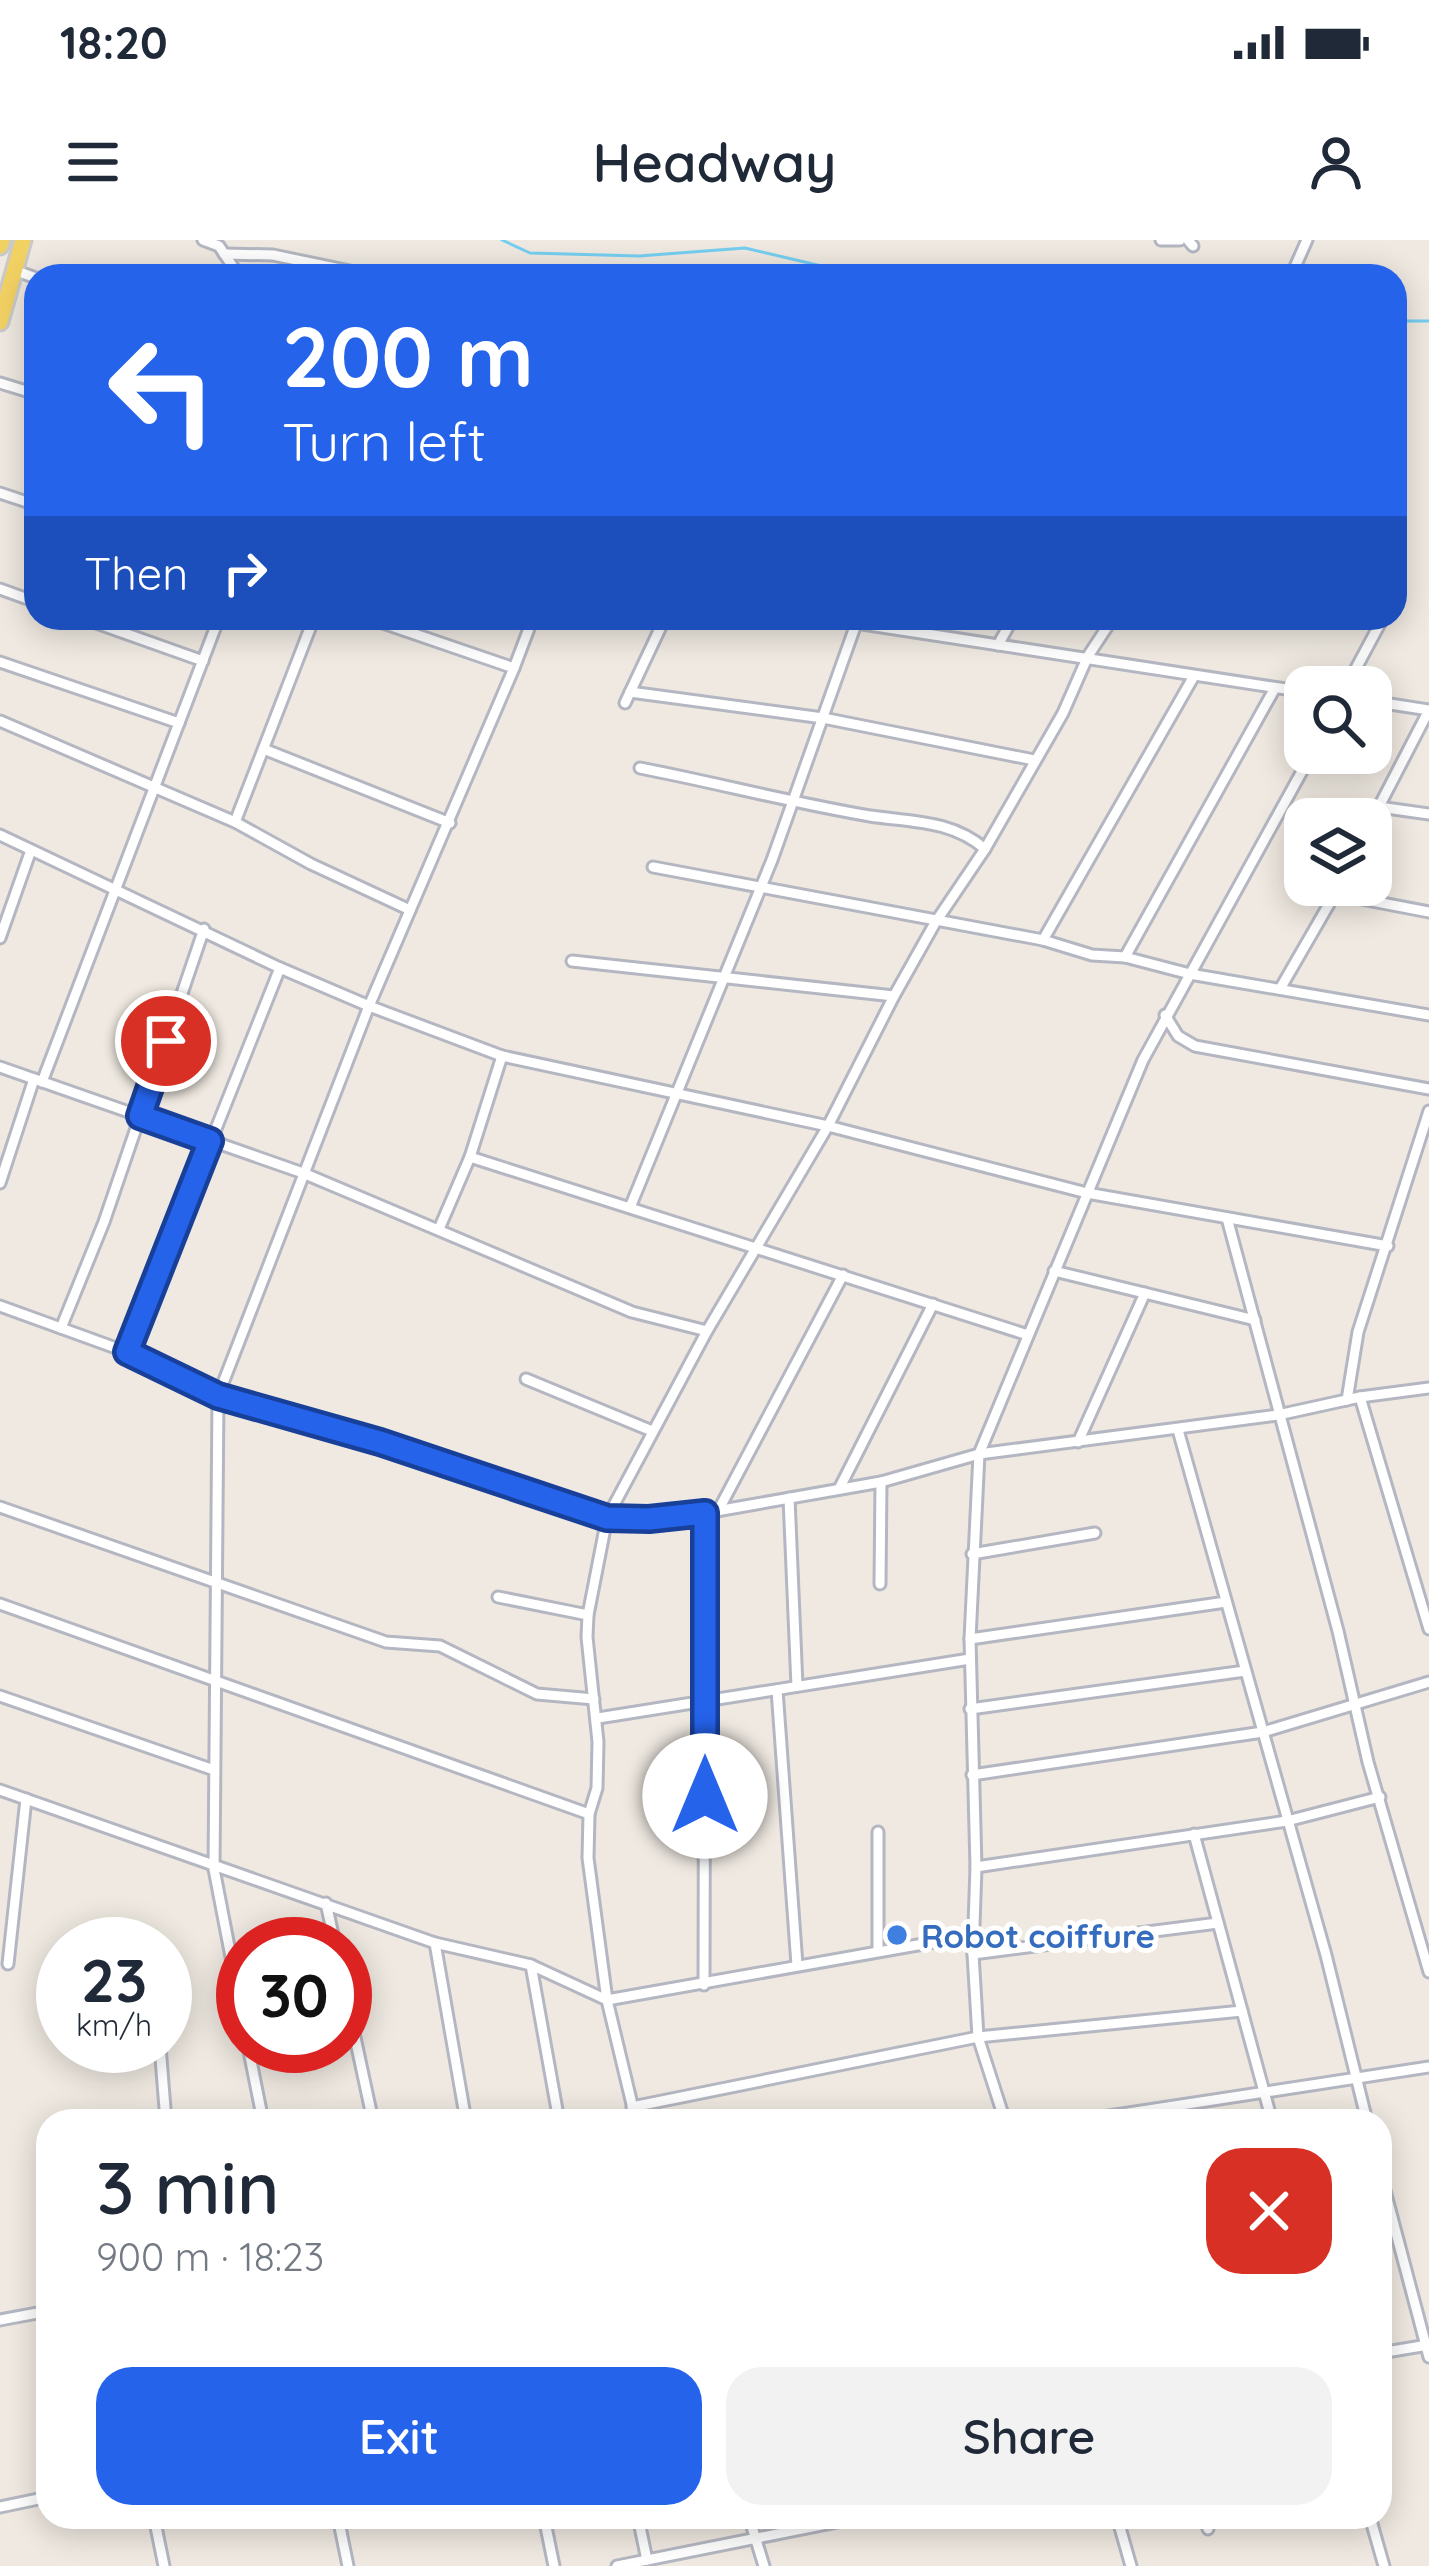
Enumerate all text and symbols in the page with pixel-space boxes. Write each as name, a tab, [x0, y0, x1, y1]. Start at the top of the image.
text: 18:20	[60, 14, 168, 70]
text: Headway	[593, 128, 836, 196]
icon: menu	[60, 129, 126, 195]
icon: person	[1303, 129, 1369, 195]
text: 200 m	[282, 303, 534, 408]
icon: left	[84, 312, 240, 468]
text: Turn left	[282, 407, 486, 475]
icon: right	[212, 540, 278, 606]
text: Then	[84, 545, 188, 601]
map controls	[1284, 666, 1392, 906]
button: search	[1284, 666, 1392, 774]
button: layers	[1284, 798, 1392, 906]
pin	[115, 990, 217, 1092]
icon: arrive	[133, 1008, 199, 1074]
position arrow	[642, 1733, 768, 1859]
place label: Robot coiffure	[921, 1915, 1155, 1956]
speed limit sign: 30	[216, 1917, 372, 2073]
marker: Robot coiffure	[884, 1922, 910, 1948]
text: 23	[81, 1942, 147, 2017]
text: km/h	[76, 2006, 152, 2044]
text: 3 min	[96, 2142, 280, 2232]
button: close	[1206, 2148, 1332, 2274]
text: 900 m · 18:23	[96, 2232, 324, 2281]
button: Exit	[96, 2367, 702, 2505]
button: Share	[726, 2367, 1332, 2505]

